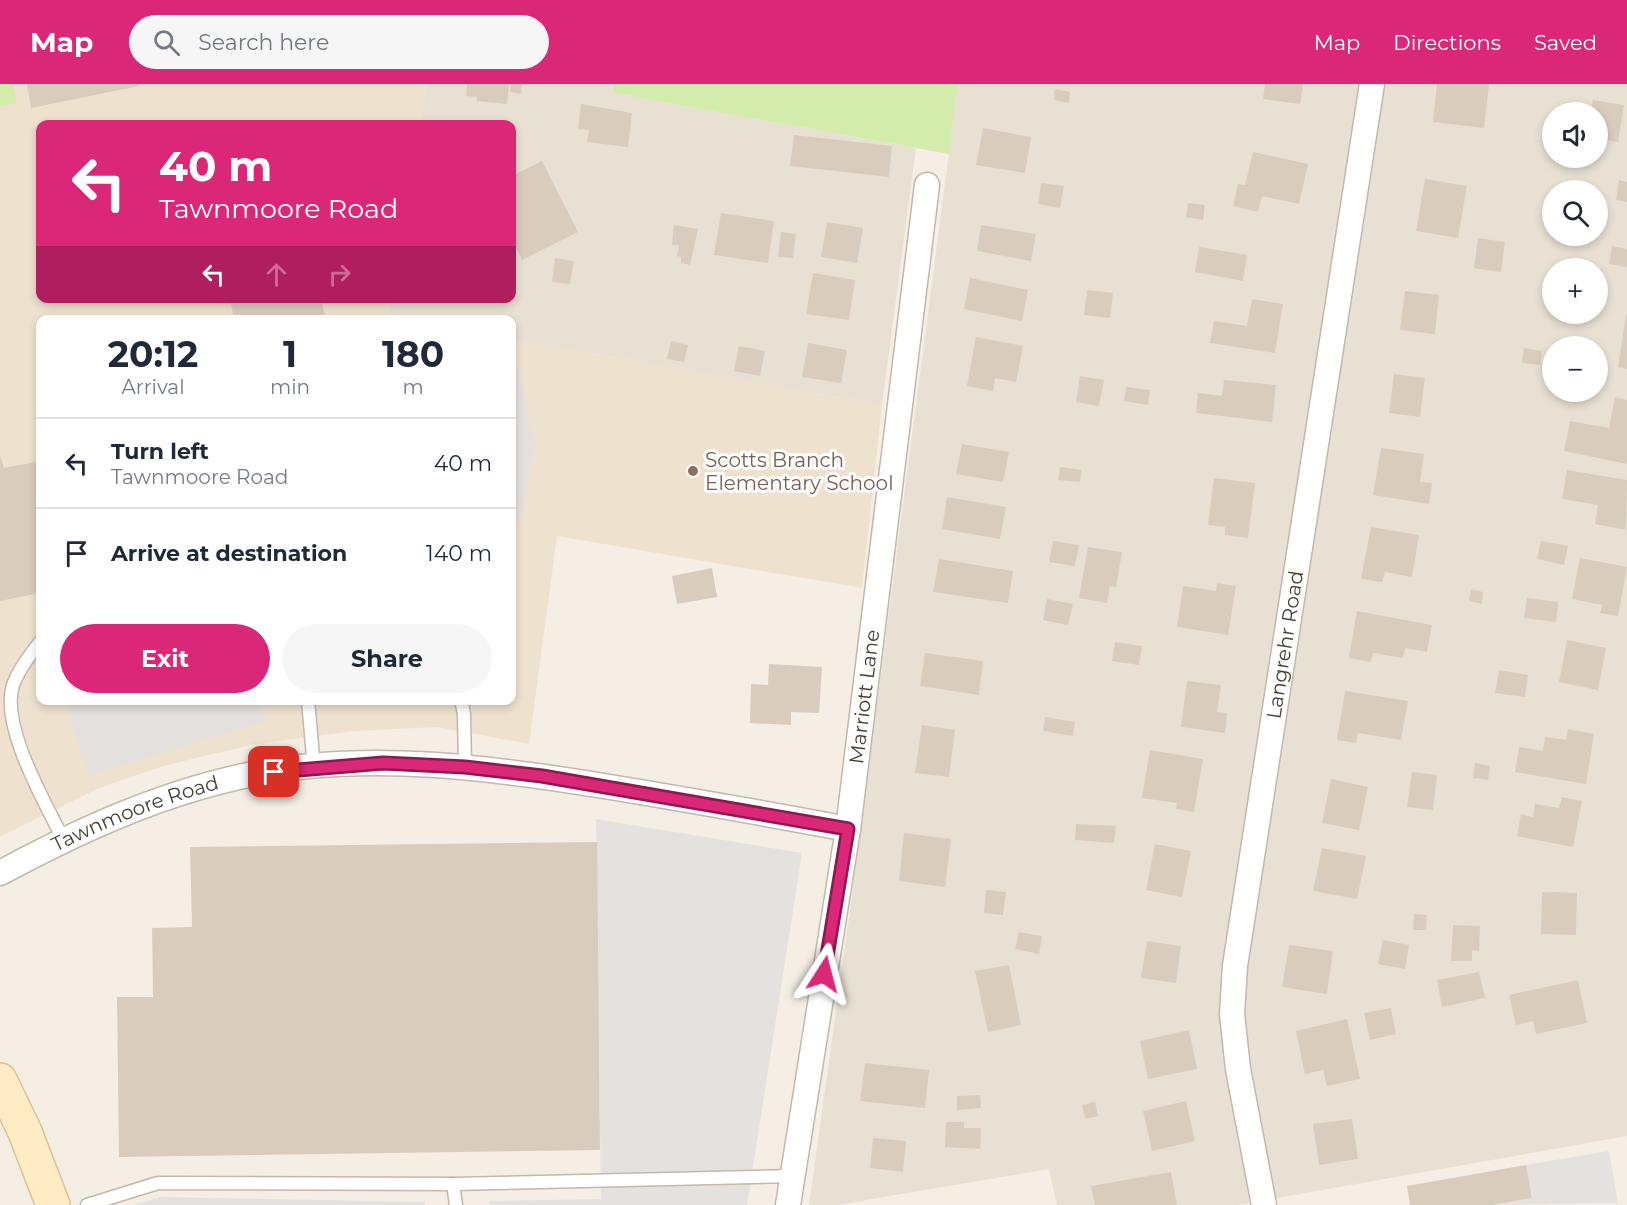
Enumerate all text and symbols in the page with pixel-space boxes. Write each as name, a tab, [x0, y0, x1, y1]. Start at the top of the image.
search box	[129, 15, 549, 69]
text: Map	[30, 25, 93, 59]
icon: search	[150, 26, 183, 59]
text: Search here	[198, 29, 329, 56]
text: Map	[1314, 30, 1360, 55]
text: Directions	[1393, 30, 1501, 55]
text: Saved	[1534, 30, 1597, 55]
map controls	[1542, 102, 1608, 402]
button: sound	[1542, 102, 1608, 168]
text: 40 m	[159, 140, 272, 192]
icon: left	[60, 144, 138, 222]
button: search	[1542, 180, 1608, 246]
text: Tawnmoore Road	[159, 192, 398, 225]
icon: left	[197, 258, 230, 291]
icon: ahead	[260, 258, 293, 291]
icon: right	[323, 258, 356, 291]
button: +	[1542, 258, 1608, 324]
text: 20:12	[108, 332, 198, 376]
text: 1	[283, 332, 297, 376]
text: 180	[382, 332, 444, 376]
button: −	[1542, 336, 1608, 402]
text: Arrival	[121, 375, 185, 399]
text: min	[270, 375, 310, 399]
text: m	[402, 375, 424, 399]
text: Turn left	[111, 438, 209, 465]
icon: left	[60, 447, 93, 480]
place label: Scotts Branch Elementary School	[705, 448, 894, 495]
text: 40 m	[434, 450, 492, 477]
marker: Scotts Branch Elementary School	[686, 464, 700, 478]
text: Tawnmoore Road	[111, 465, 288, 489]
icon: arrive	[60, 537, 93, 570]
text: Arrive at destination	[111, 540, 347, 567]
text: 140 m	[426, 540, 492, 567]
street label: Langrehr Road	[1262, 569, 1308, 721]
button: Exit	[60, 624, 270, 693]
button: Share	[282, 624, 492, 693]
street label: Marriott Lane	[844, 628, 884, 765]
pin	[248, 746, 299, 797]
icon: arrive	[257, 755, 290, 788]
street label: Tawnmoore Road	[47, 770, 221, 857]
position arrow	[792, 942, 856, 1006]

